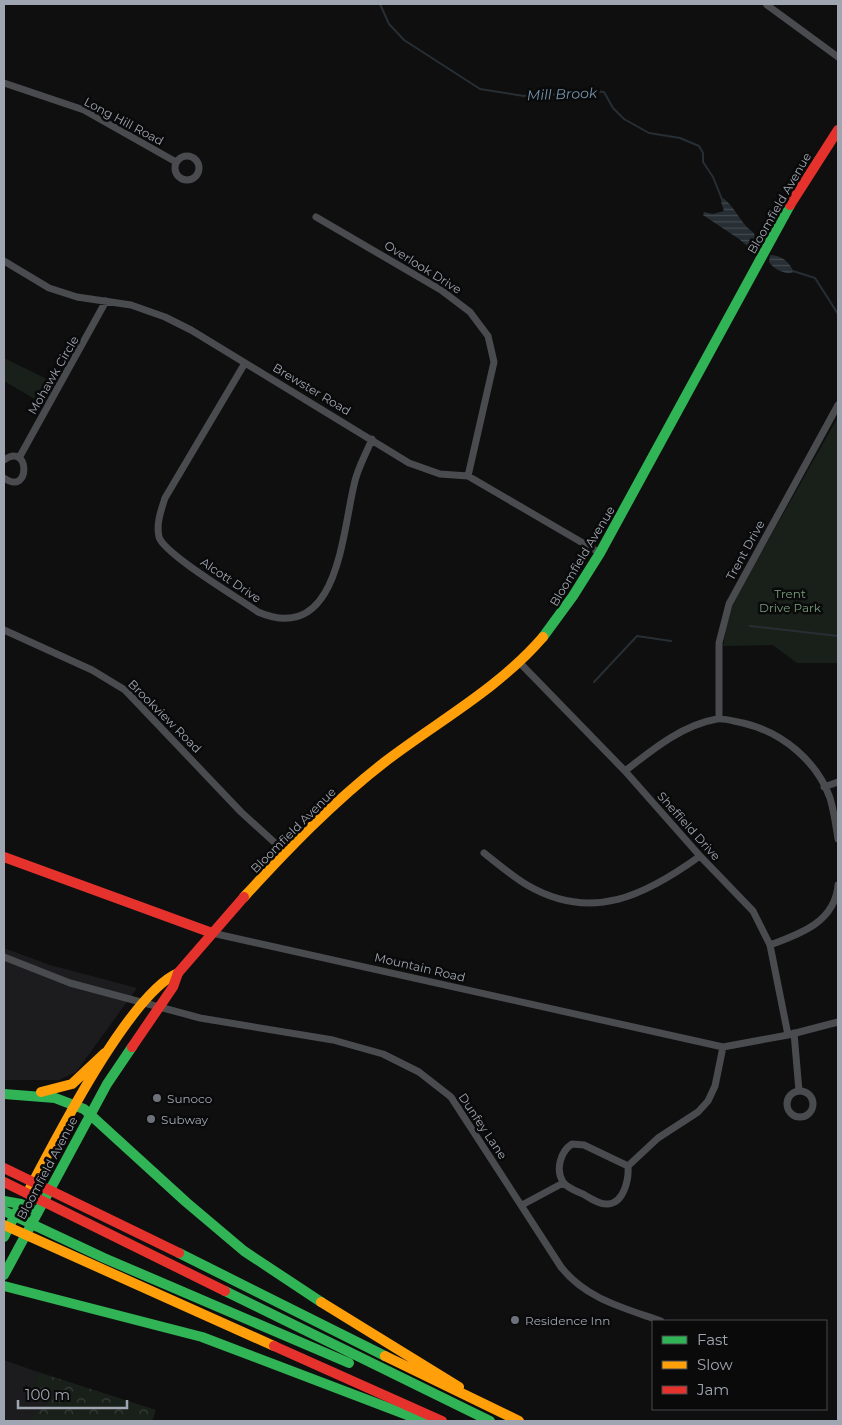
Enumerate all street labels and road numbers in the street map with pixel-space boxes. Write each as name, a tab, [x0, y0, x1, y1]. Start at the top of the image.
street label: Long Hill Road	[82, 94, 166, 148]
street label: Bloomfield Avenue	[744, 150, 814, 256]
street label: Overlook Drive	[382, 237, 464, 297]
street label: Mohawk Circle	[24, 333, 82, 417]
street label: Brewster Road	[270, 360, 354, 418]
street label: Bloomfield Avenue	[546, 503, 618, 609]
street label: Trent Drive	[722, 517, 768, 583]
street label: Alcott Drive	[198, 554, 264, 606]
street label: Brookview Road	[125, 676, 205, 756]
street label: Bloomfield Avenue	[247, 784, 339, 876]
street label: Sheffield Drive	[654, 789, 724, 863]
street label: Mountain Road	[373, 949, 467, 985]
street label: Dunfey Lane	[455, 1090, 511, 1162]
street label: Bloomfield Avenue	[14, 1114, 80, 1222]

